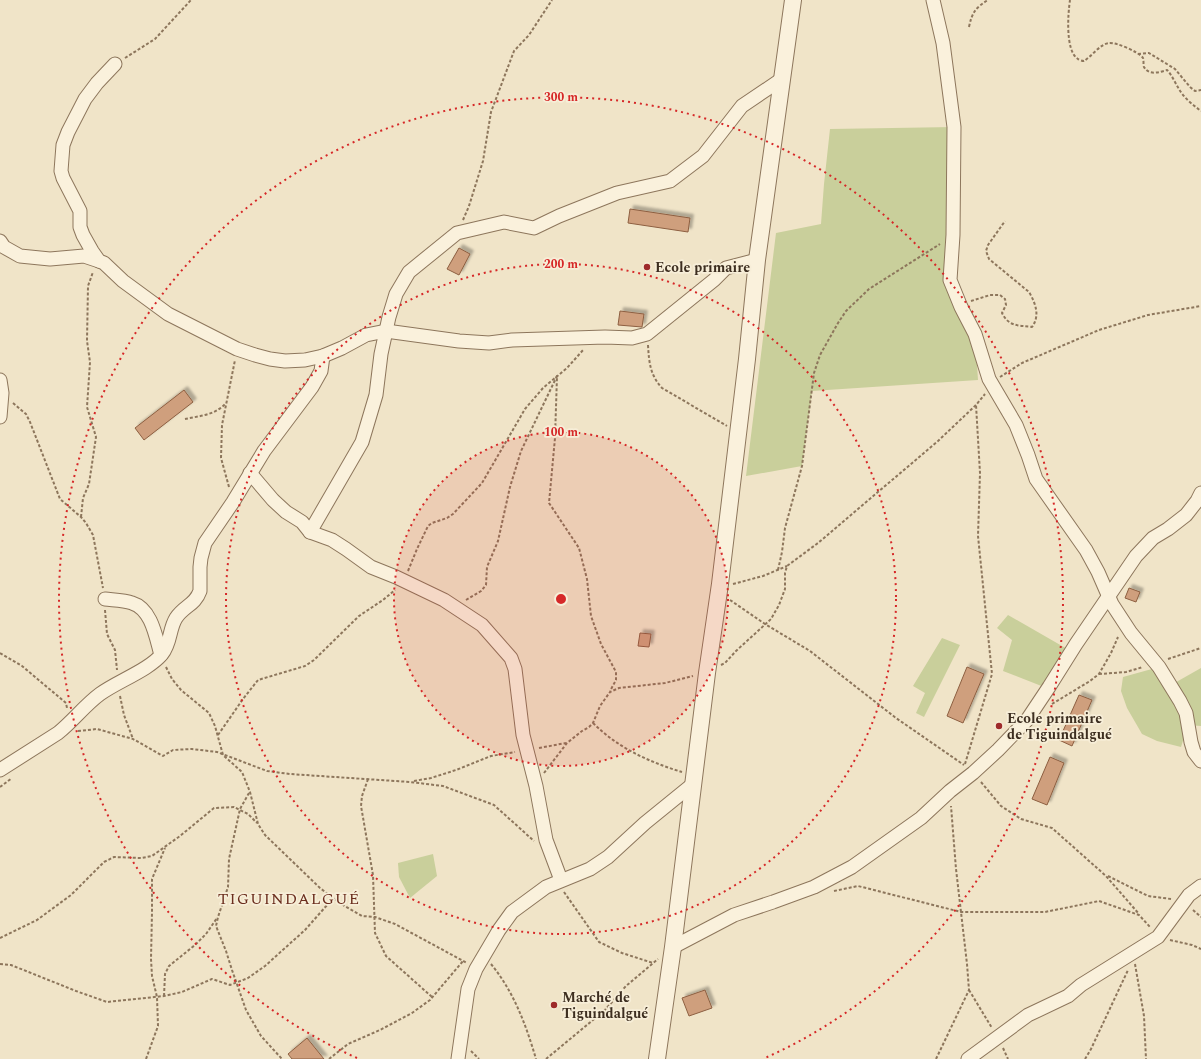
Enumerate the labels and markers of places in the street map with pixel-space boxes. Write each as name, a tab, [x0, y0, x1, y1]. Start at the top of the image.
place label: Ecole primaire	[655, 257, 750, 278]
marker: Ecole primaire	[642, 262, 652, 272]
centre of rings	[554, 592, 568, 606]
place label: Ecole primaire de Tiguindalgué	[1007, 708, 1112, 745]
marker: Ecole primaire de Tiguindalgué	[994, 721, 1004, 731]
place label: Marché de Tiguindalgué	[562, 987, 648, 1024]
marker: Marché de Tiguindalgué	[549, 1000, 559, 1010]

